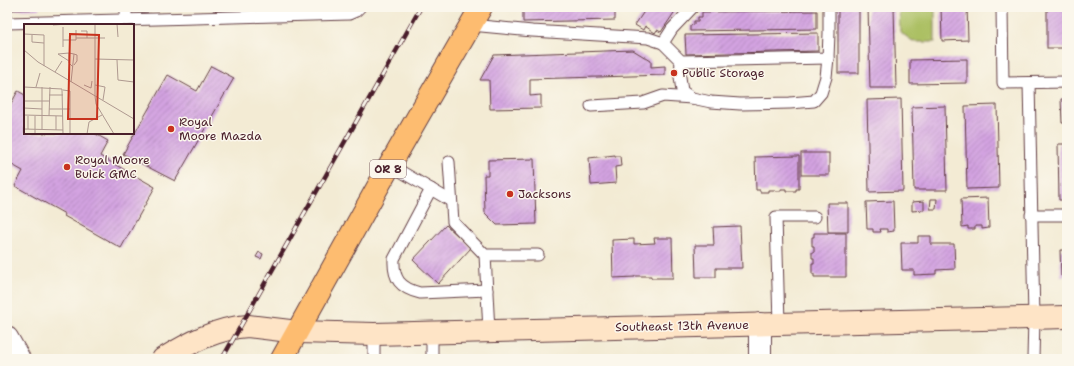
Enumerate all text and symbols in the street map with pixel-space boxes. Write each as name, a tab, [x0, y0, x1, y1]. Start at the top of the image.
inset map	[24, 24, 134, 134]
place label: Public Storage	[682, 65, 765, 81]
marker: Public Storage	[669, 68, 679, 78]
place label: Royal Moore Mazda	[179, 114, 262, 144]
marker: Royal Moore Mazda	[166, 124, 176, 134]
place label: Royal Moore Buick GMC	[75, 152, 150, 182]
road number: OR 8	[370, 160, 406, 178]
marker: Royal Moore Buick GMC	[62, 162, 72, 172]
place label: Jacksons	[518, 186, 571, 202]
marker: Jacksons	[505, 189, 515, 199]
street label: Southeast 13th Avenue	[615, 317, 749, 335]

